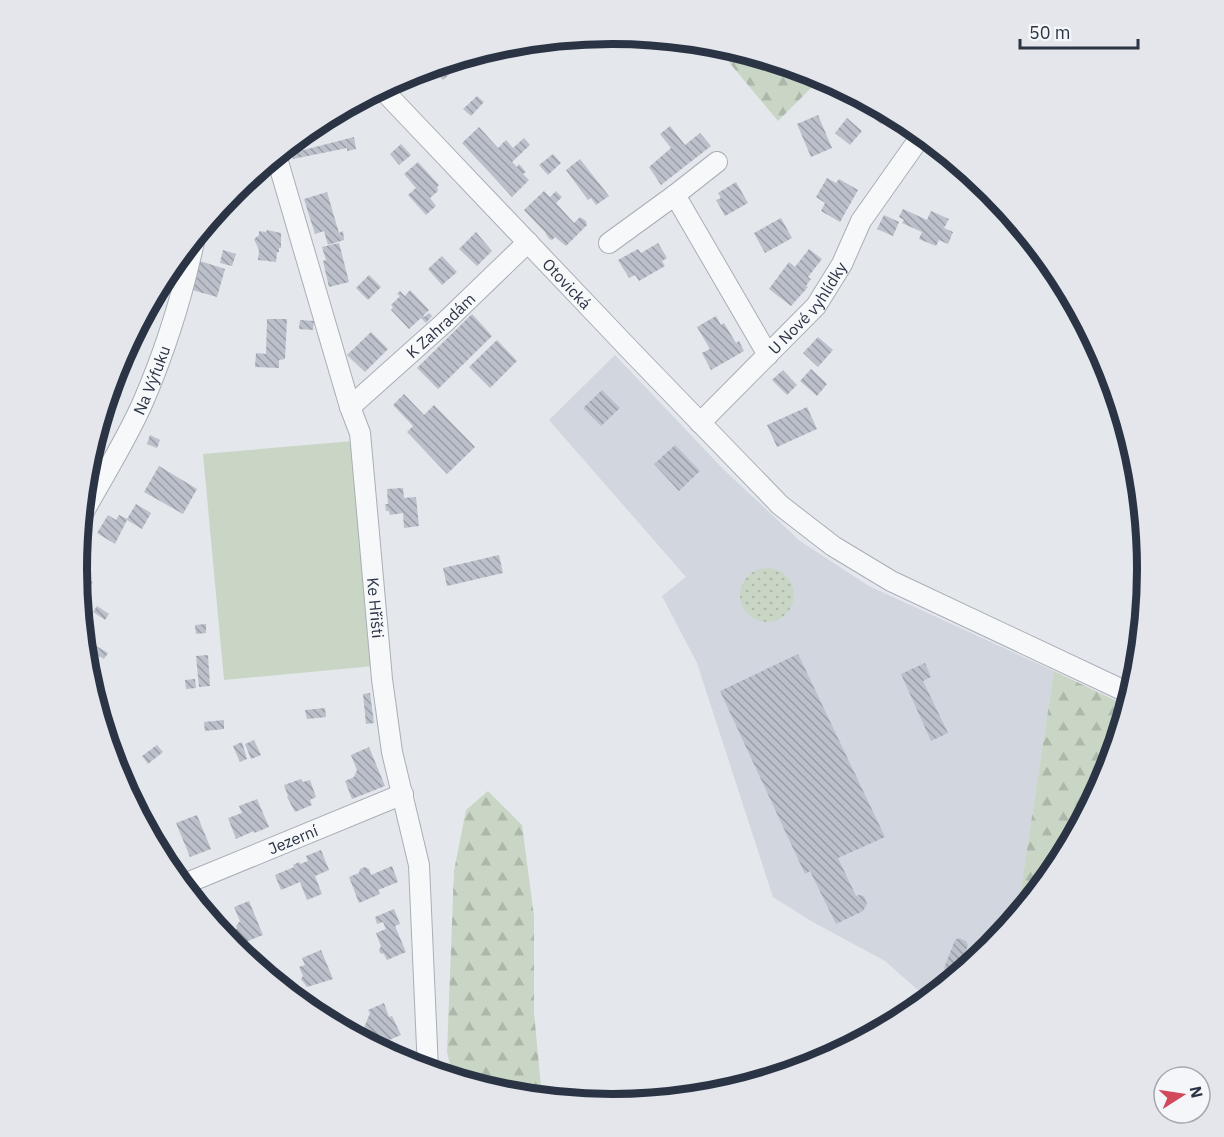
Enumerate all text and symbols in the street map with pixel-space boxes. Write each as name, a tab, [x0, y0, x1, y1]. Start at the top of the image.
scale bar	[1020, 12, 1138, 50]
text: 50 m	[1029, 21, 1071, 44]
street label: Otovická	[538, 254, 596, 314]
street label: U Nové vyhlídky	[764, 258, 851, 358]
street label: K Zahradám	[402, 288, 479, 362]
street label: Na Výfuku	[129, 343, 174, 418]
street label: Ke Hřišti	[363, 577, 388, 639]
street label: Jezerní	[265, 820, 321, 858]
north arrow	[1152, 1065, 1212, 1125]
text: N	[1186, 1084, 1208, 1100]

